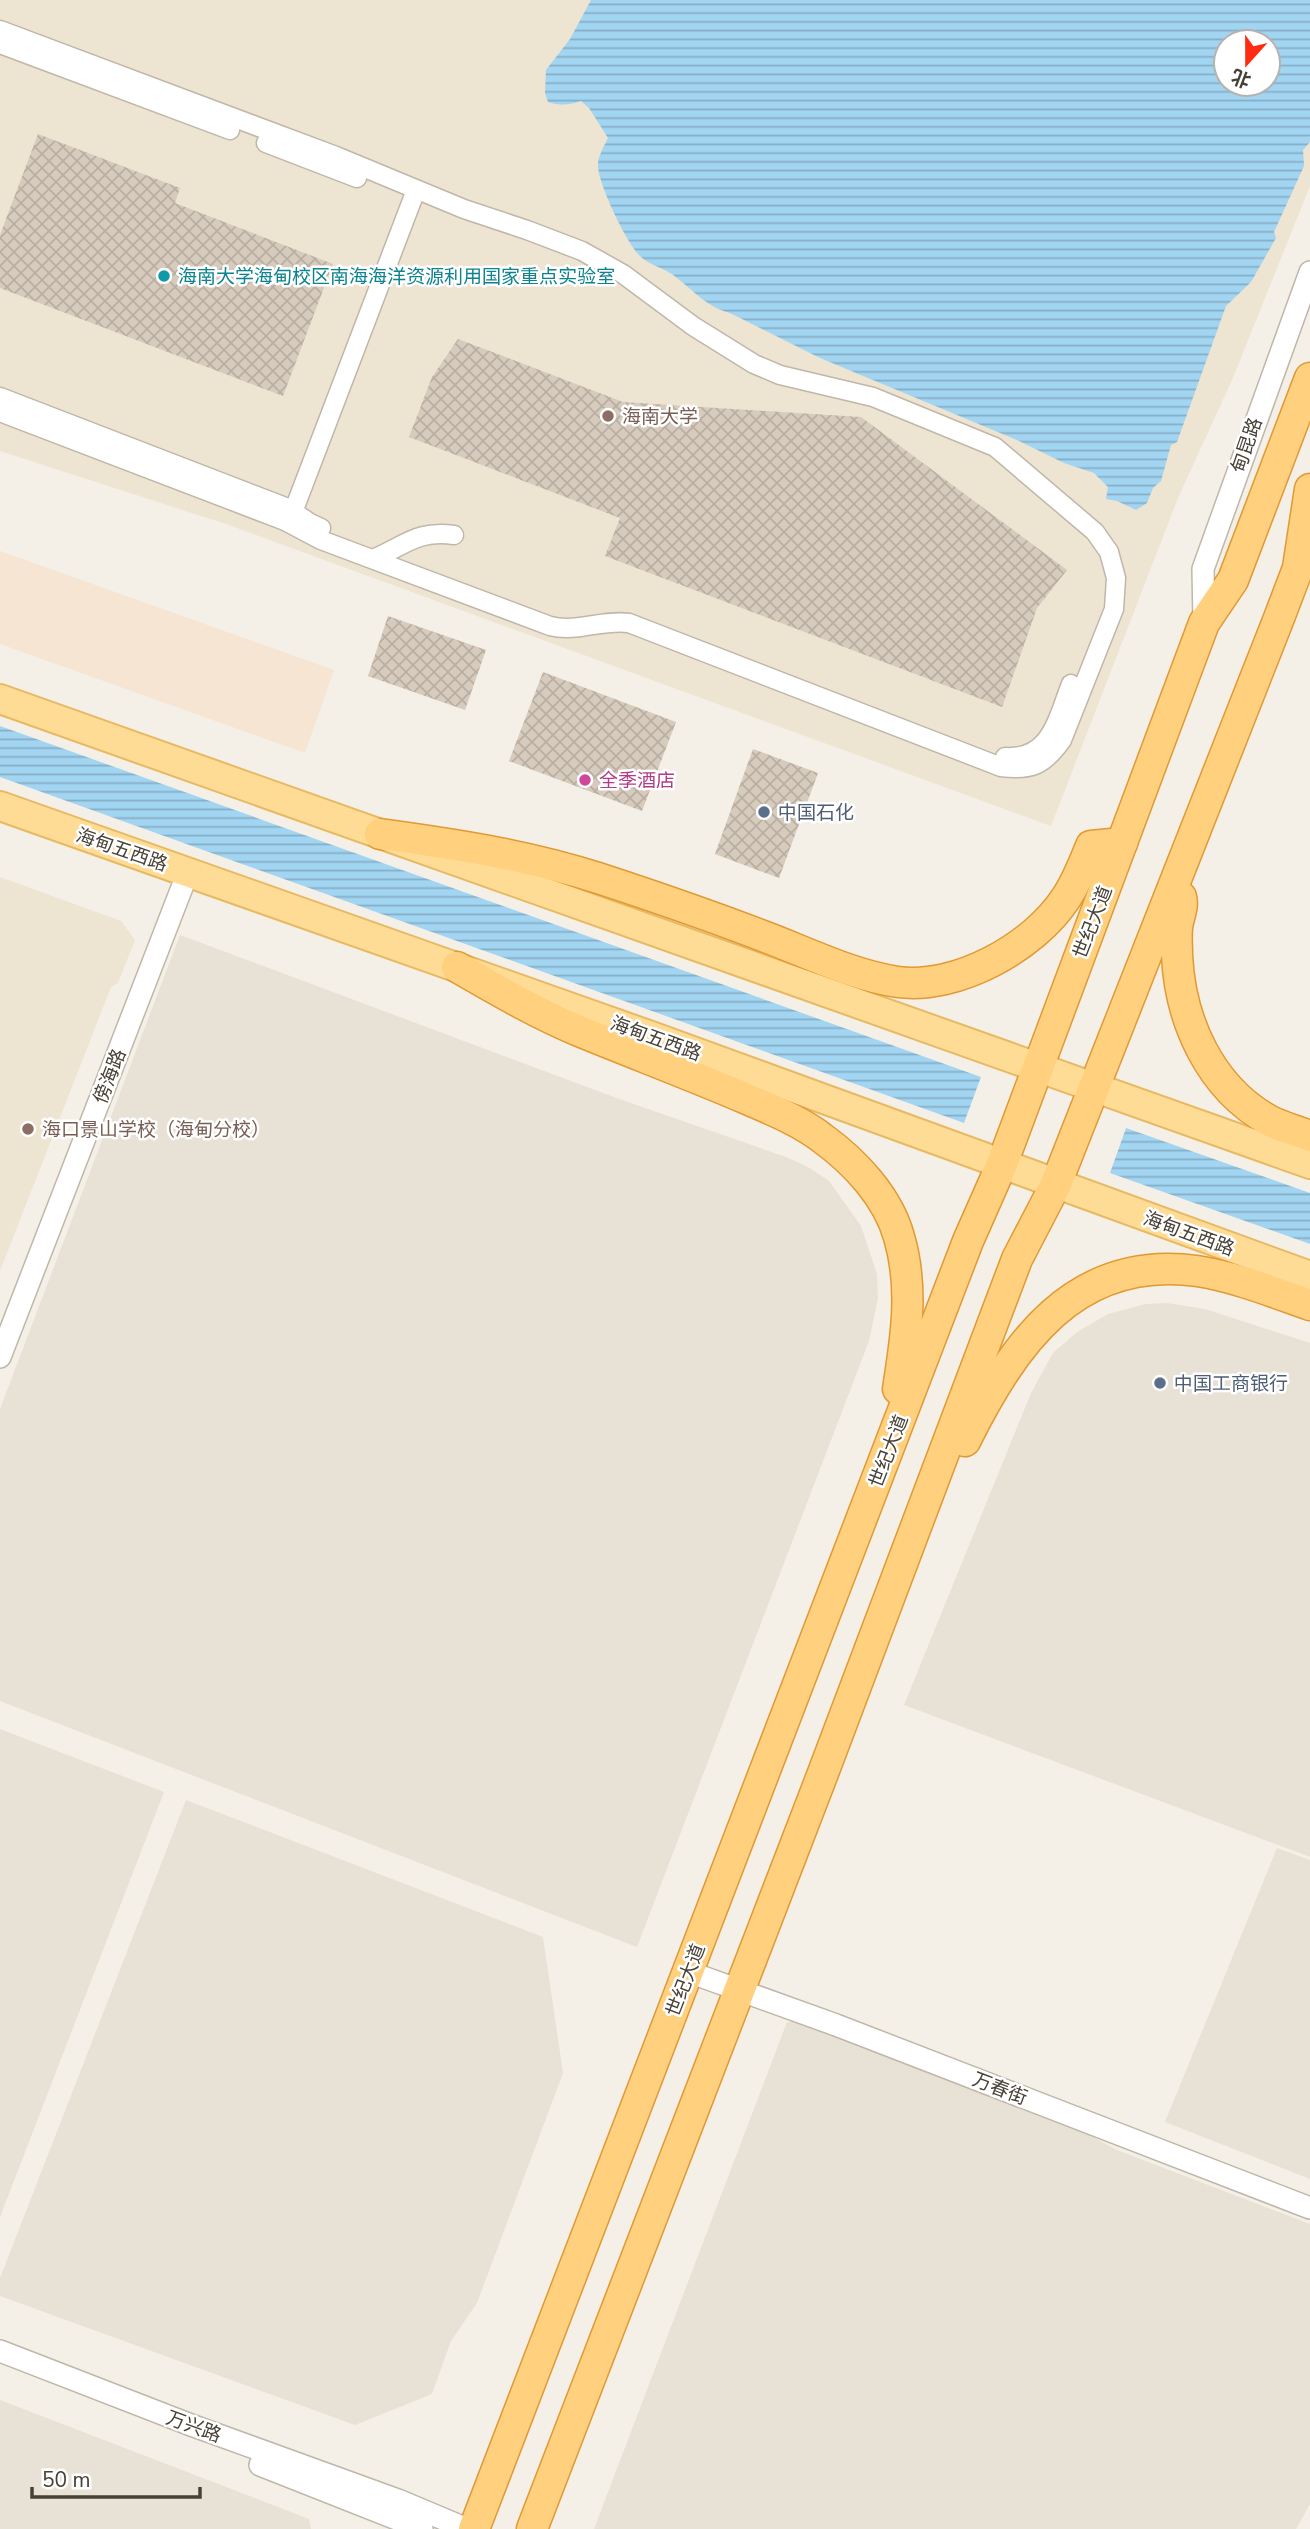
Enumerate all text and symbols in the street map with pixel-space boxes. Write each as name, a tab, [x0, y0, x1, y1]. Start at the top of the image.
north arrow	[1212, 28, 1282, 98]
text: 北	[1228, 62, 1255, 93]
place label: 海南大学海甸校区南海海洋资源利用国家重点实验室	[178, 264, 615, 290]
marker: 海南大学海甸校区南海海洋资源利用国家重点实验室	[156, 268, 172, 284]
place label: 海南大学	[622, 404, 698, 430]
marker: 海南大学	[600, 408, 616, 424]
street label: 甸昆路	[1225, 414, 1269, 477]
place label: 全季酒店	[599, 768, 675, 794]
marker: 全季酒店	[577, 772, 593, 788]
place label: 中国石化	[778, 800, 854, 826]
marker: 中国石化	[756, 804, 772, 820]
street label: 海甸五西路	[73, 822, 171, 878]
street label: 世纪大道	[1067, 882, 1119, 963]
street label: 海甸五西路	[607, 1010, 705, 1067]
street label: 傍海路	[88, 1045, 132, 1108]
place label: 海口景山学校（海甸分校）	[42, 1117, 270, 1143]
marker: 海口景山学校（海甸分校）	[20, 1121, 36, 1137]
street label: 海甸五西路	[1140, 1205, 1238, 1262]
place label: 中国工商银行	[1174, 1371, 1288, 1397]
marker: 中国工商银行	[1152, 1375, 1168, 1391]
street label: 世纪大道	[863, 1411, 915, 1492]
street label: 世纪大道	[660, 1940, 712, 2021]
street label: 万春街	[968, 2067, 1031, 2111]
street label: 万兴路	[162, 2405, 225, 2449]
scale bar	[32, 2456, 200, 2500]
text: 50 m	[42, 2466, 91, 2494]

